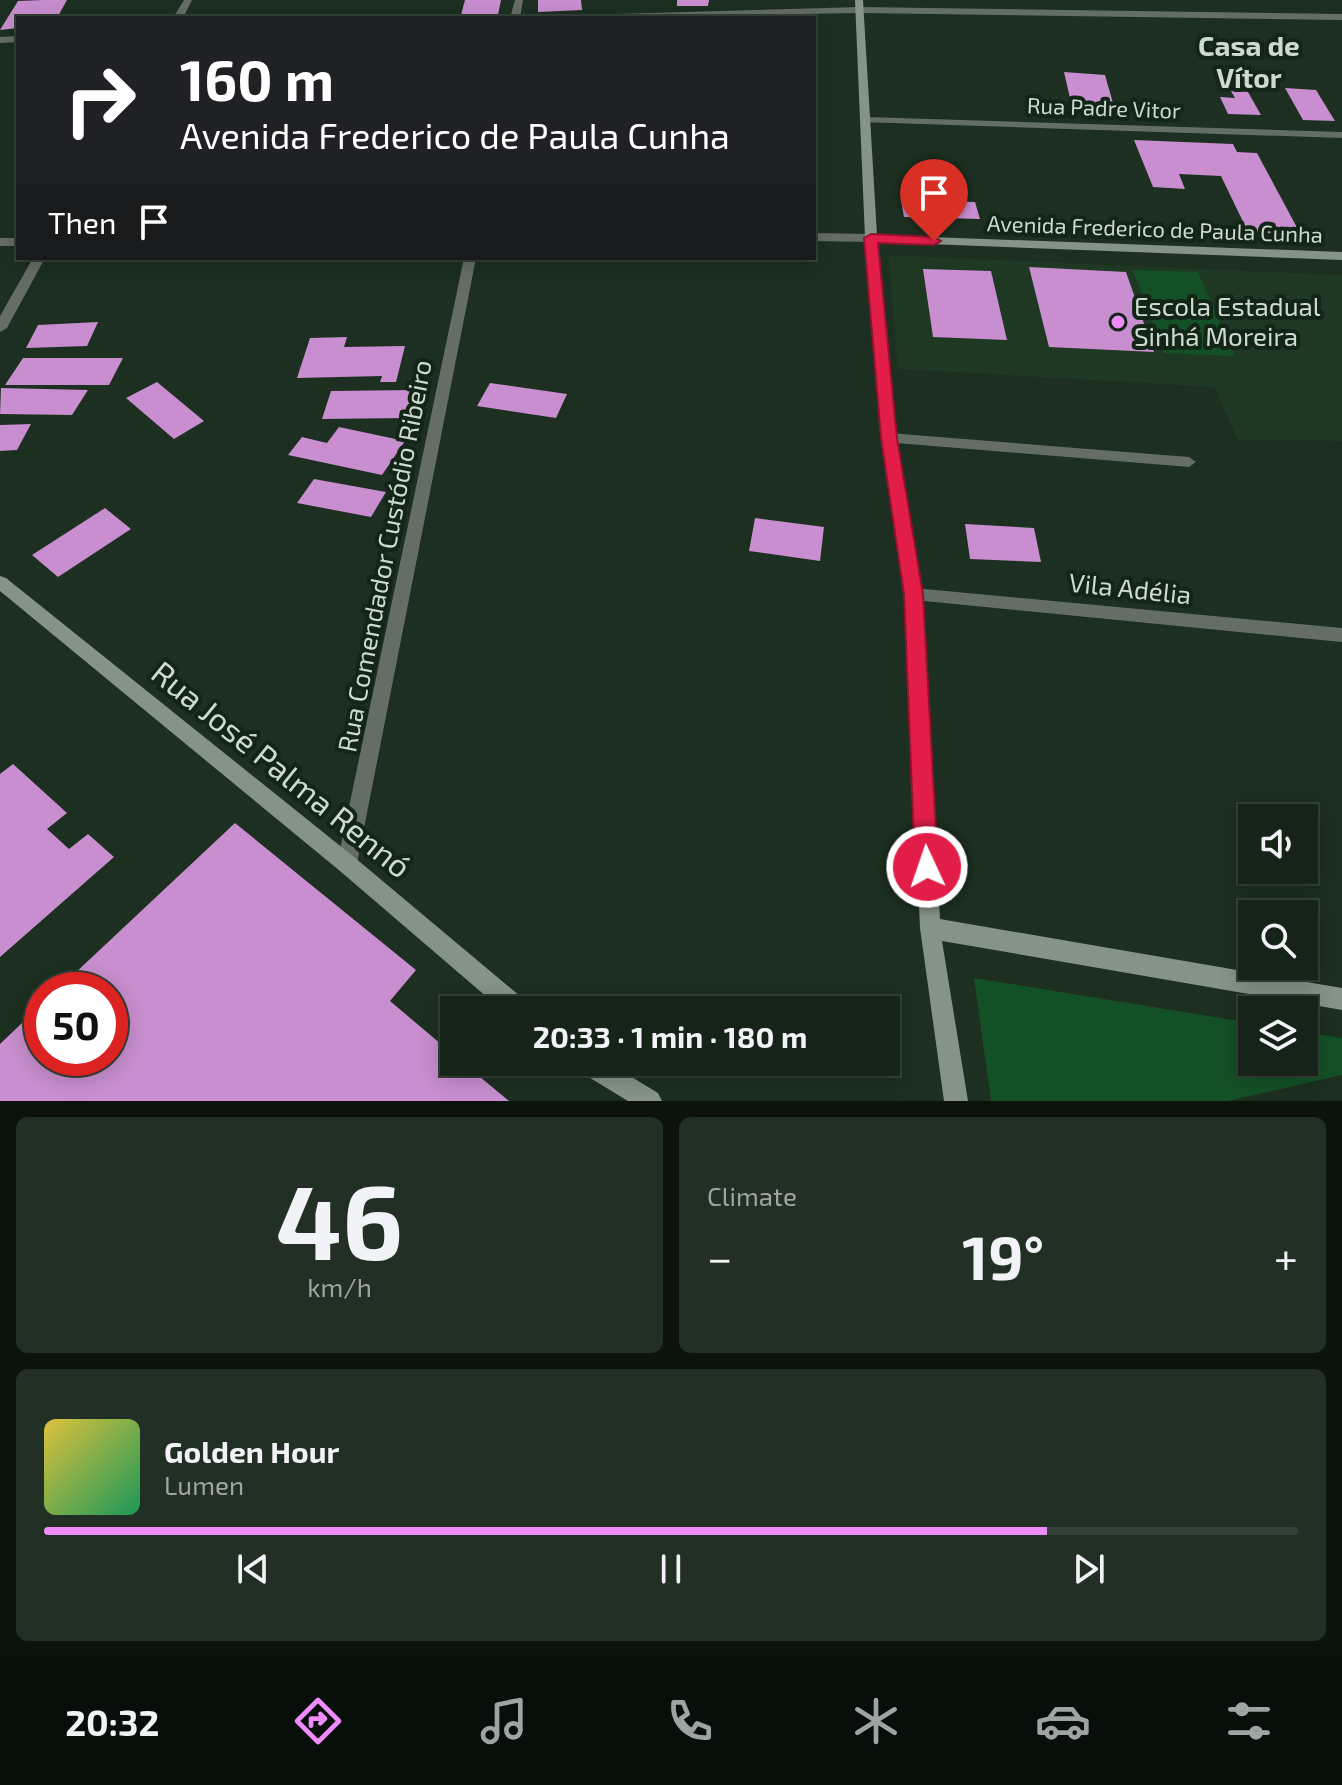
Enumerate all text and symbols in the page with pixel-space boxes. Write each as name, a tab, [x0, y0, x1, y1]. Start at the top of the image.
district label: Casa de Vítor	[1198, 28, 1300, 94]
text: 160 m	[180, 45, 334, 112]
icon: right	[48, 48, 152, 152]
street label: Rua Padre Vitor	[1027, 91, 1182, 123]
text: Avenida Frederico de Paula Cunha	[180, 113, 730, 156]
pin	[900, 159, 968, 241]
icon: arrive	[912, 171, 956, 215]
icon: arrive	[132, 200, 176, 244]
text: Then	[48, 204, 116, 240]
street label: Avenida Frederico de Paula Cunha	[987, 209, 1323, 247]
place label: Escola Estadual Sinhá Moreira	[1134, 290, 1321, 351]
marker: Escola Estadual Sinhá Moreira	[1109, 313, 1127, 331]
street label: Rua Comendador Custódio Ribeiro	[330, 357, 437, 754]
street label: Vila Adélia	[1067, 566, 1193, 609]
street label: Rua José Palma Rennó	[145, 652, 420, 885]
map controls	[1238, 804, 1318, 1076]
button: sound	[1238, 804, 1318, 884]
position arrow	[885, 825, 969, 909]
button: search	[1238, 900, 1318, 980]
speed limit sign: 50	[24, 972, 128, 1076]
button: layers	[1238, 996, 1318, 1076]
text: 20:33 · 1 min · 180 m	[533, 1018, 807, 1054]
text: 46	[276, 1156, 403, 1281]
text: Climate	[707, 1180, 797, 1211]
text: 19°	[962, 1220, 1044, 1292]
text: −	[707, 1230, 733, 1283]
text: +	[1274, 1230, 1298, 1283]
text: km/h	[307, 1271, 372, 1302]
text: Golden Hour	[164, 1433, 339, 1469]
text: Lumen	[164, 1469, 244, 1500]
icon: previous	[231, 1547, 275, 1591]
icon: pause	[649, 1547, 693, 1591]
icon: next	[1067, 1547, 1111, 1591]
icon: directions	[290, 1693, 346, 1749]
icon: music	[476, 1693, 532, 1749]
icon: phone	[662, 1693, 718, 1749]
icon: climate	[848, 1693, 904, 1749]
icon: car	[1035, 1693, 1091, 1749]
icon: filters	[1221, 1693, 1277, 1749]
text: 20:32	[65, 1700, 159, 1743]

